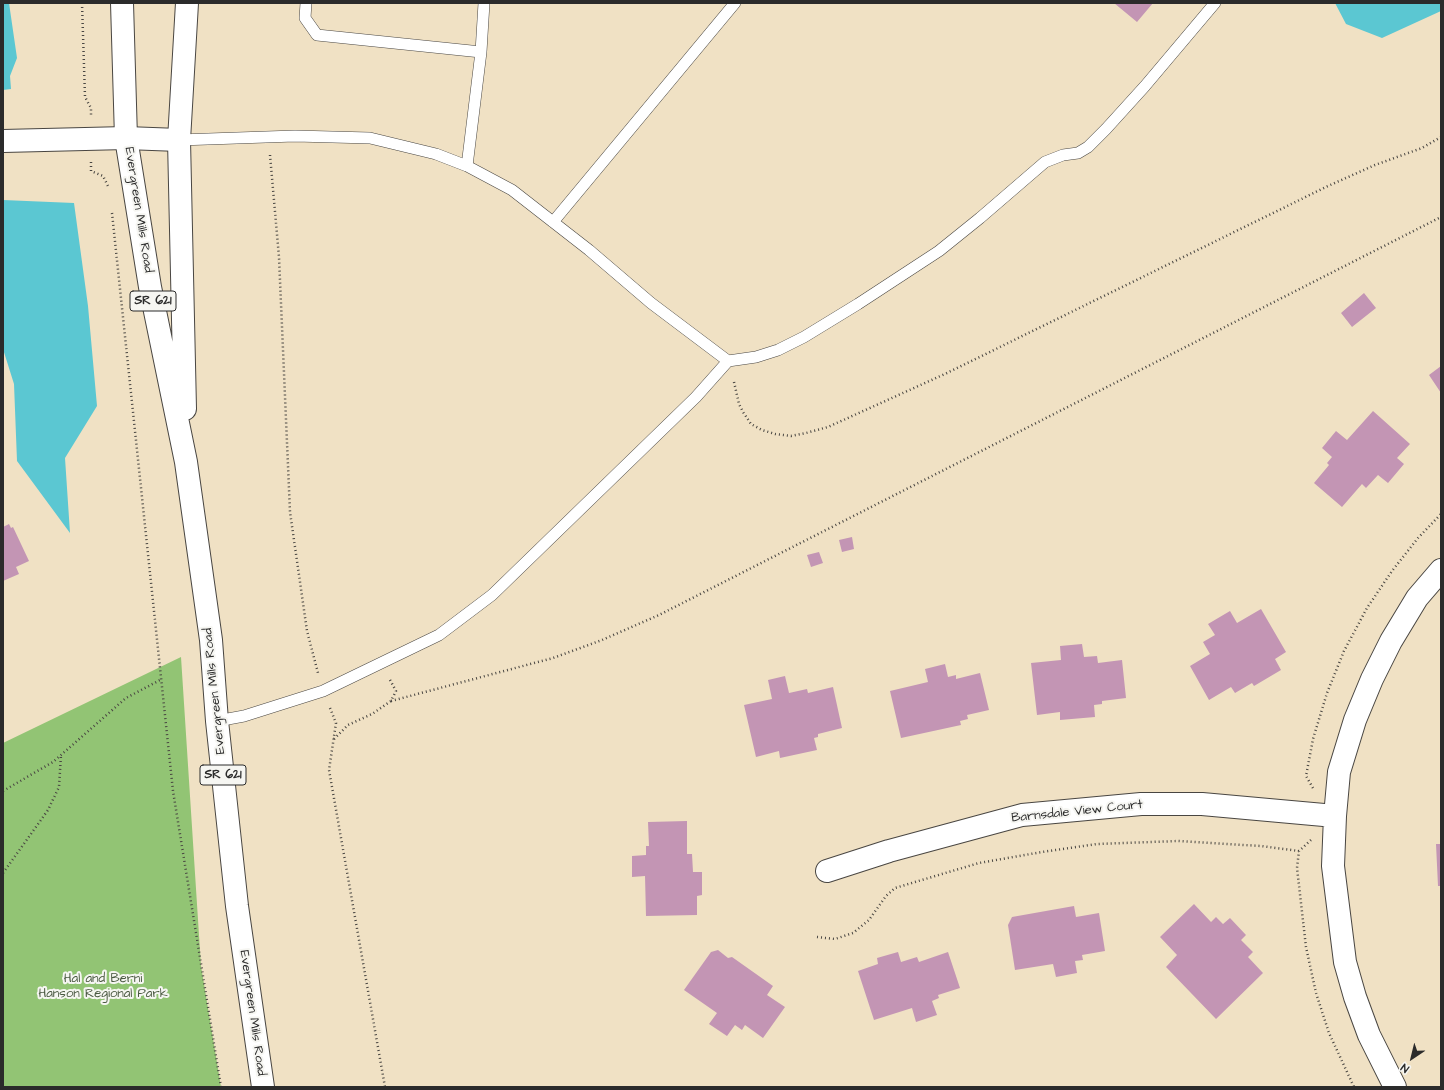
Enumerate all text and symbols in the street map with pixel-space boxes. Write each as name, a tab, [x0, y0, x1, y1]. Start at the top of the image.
street label: Evergreen Mills Road	[120, 146, 156, 274]
road number: SR 621	[130, 291, 176, 311]
street label: Evergreen Mills Road	[201, 627, 229, 755]
road number: SR 621	[200, 765, 246, 785]
street label: Barnsdale View Court	[1011, 797, 1143, 827]
street label: Evergreen Mills Road	[235, 949, 269, 1077]
park label: Hal and Berni Hanson Regional Park	[38, 971, 168, 1002]
north arrow	[1392, 1038, 1432, 1078]
text: N	[1398, 1060, 1412, 1076]

